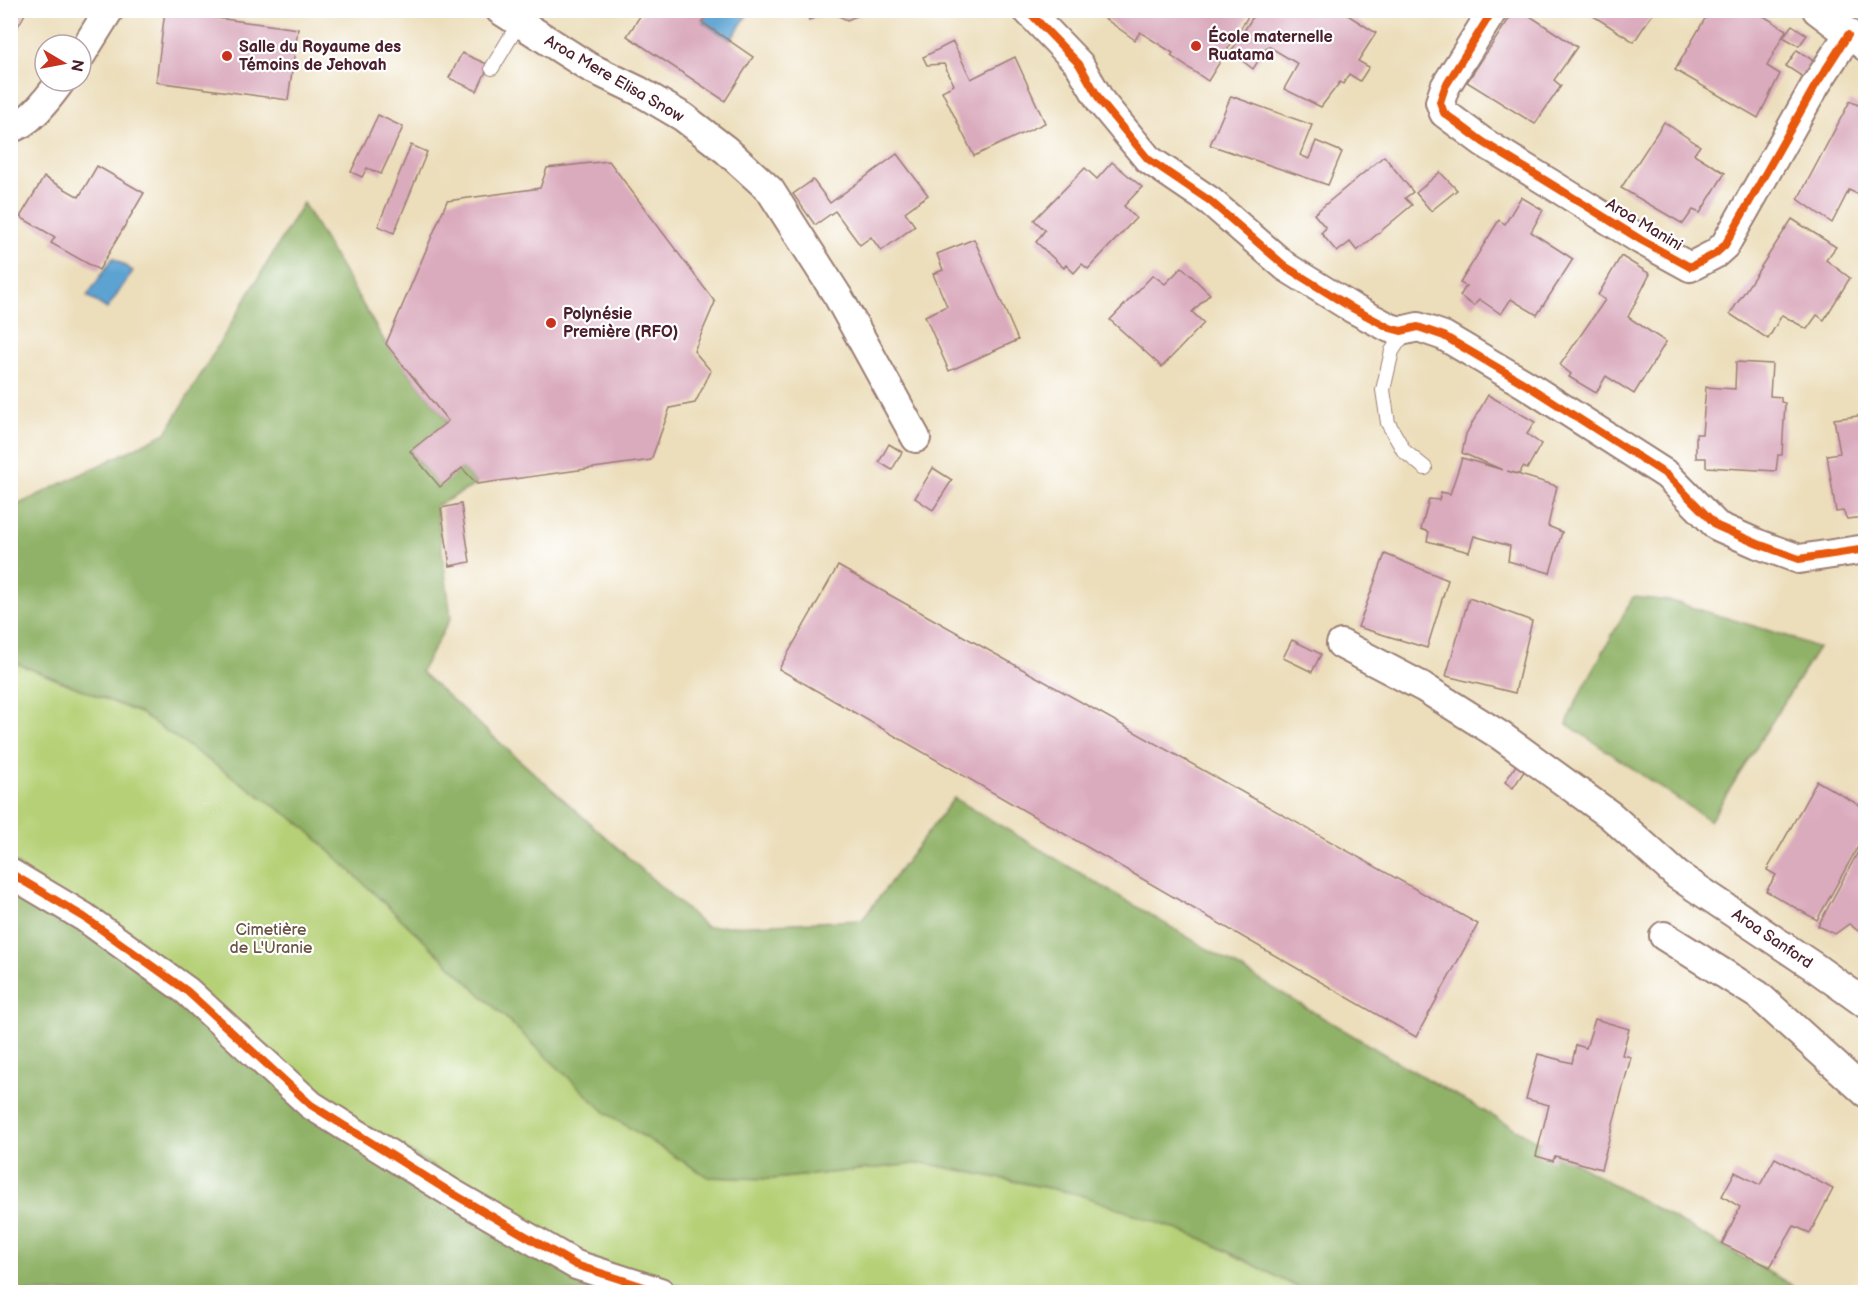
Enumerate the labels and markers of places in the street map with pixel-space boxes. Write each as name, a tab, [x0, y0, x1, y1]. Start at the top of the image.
place label: École maternelle Ruatama	[1208, 25, 1333, 65]
place label: Salle du Royaume des Témoins de Jehovah	[239, 38, 401, 75]
marker: École maternelle Ruatama	[1189, 39, 1203, 53]
marker: Salle du Royaume des Témoins de Jehovah	[220, 49, 234, 63]
place label: Polynésie Première (RFO)	[563, 305, 678, 342]
marker: Polynésie Première (RFO)	[544, 316, 558, 330]

